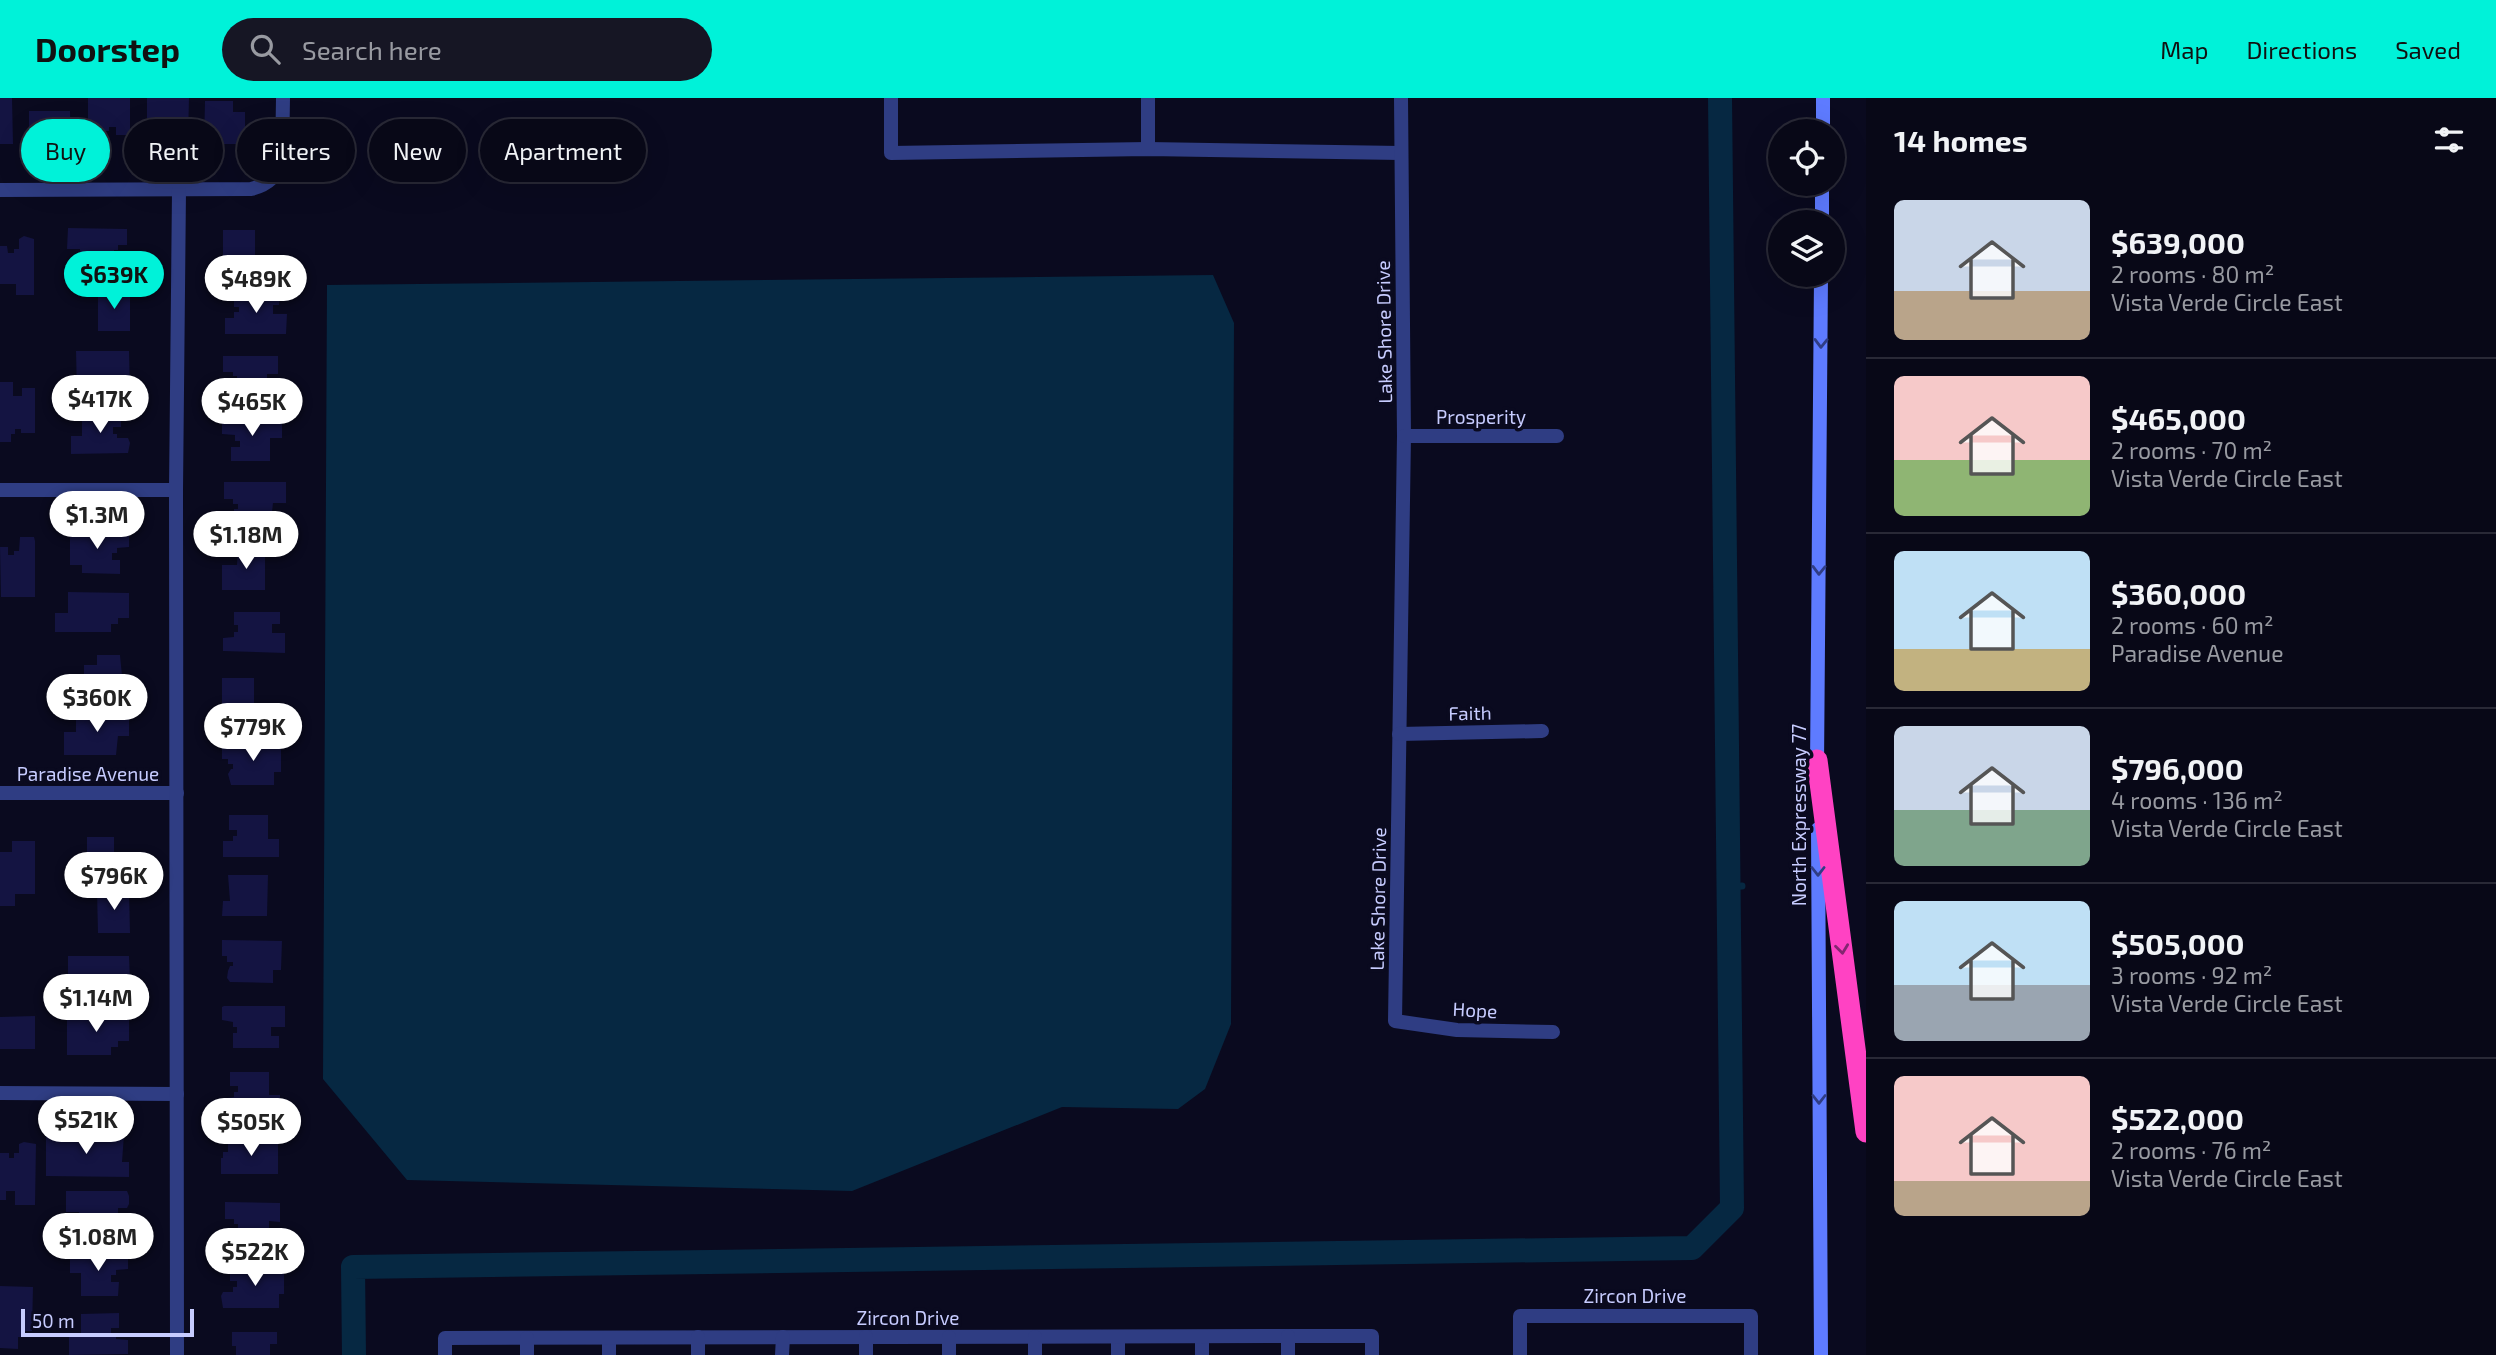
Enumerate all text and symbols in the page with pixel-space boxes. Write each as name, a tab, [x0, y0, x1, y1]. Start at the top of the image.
search box	[222, 18, 712, 81]
text: Doorstep	[35, 29, 180, 69]
icon: search	[246, 30, 284, 68]
text: Search here	[302, 34, 442, 65]
text: Map	[2160, 35, 2208, 64]
text: Directions	[2246, 35, 2357, 64]
text: Saved	[2395, 35, 2461, 64]
chip: Buy	[21, 119, 110, 182]
chip: Rent	[124, 119, 223, 182]
chip: Filters	[237, 119, 355, 182]
chip: New	[369, 119, 466, 182]
chip: Apartment	[480, 119, 646, 182]
map controls	[1768, 119, 1845, 287]
button: locate	[1768, 119, 1845, 196]
icon: filters	[2430, 121, 2468, 159]
text: 14 homes	[1894, 122, 2028, 158]
button: layers	[1768, 210, 1845, 287]
text: $639,000	[2111, 224, 2245, 260]
icon: home	[1950, 228, 2034, 312]
pin: $639K	[65, 252, 163, 311]
pin: $489K	[207, 256, 305, 315]
text: $639K	[80, 260, 148, 288]
street label: Lake Shore Drive	[1371, 260, 1396, 404]
text: 2 rooms · 80 m²	[2111, 260, 2274, 288]
text: $489K	[221, 264, 291, 292]
text: Vista Verde Circle East	[2111, 288, 2343, 316]
one-way arrow	[1813, 338, 1829, 349]
pin: $417K	[51, 376, 149, 435]
pin: $465K	[203, 378, 301, 438]
text: $417K	[68, 384, 132, 412]
text: $465K	[218, 387, 286, 415]
text: $465,000	[2111, 400, 2246, 436]
icon: home	[1950, 404, 2034, 488]
street label: Prosperity	[1436, 405, 1526, 428]
text: 2 rooms · 70 m²	[2111, 436, 2272, 464]
text: Vista Verde Circle East	[2111, 464, 2343, 492]
pin: $1.3M	[48, 491, 146, 551]
text: $1.3M	[66, 500, 128, 528]
pin: $1.18M	[189, 512, 303, 571]
text: $1.18M	[209, 520, 283, 548]
one-way arrow	[1811, 566, 1827, 576]
text: $360,000	[2111, 575, 2246, 611]
icon: home	[1950, 579, 2034, 663]
text: 2 rooms · 60 m²	[2111, 611, 2273, 639]
text: Paradise Avenue	[2111, 639, 2284, 667]
pin: $360K	[48, 674, 146, 734]
text: $360K	[62, 683, 132, 711]
street label: Faith	[1448, 701, 1492, 724]
pin: $779K	[204, 704, 302, 763]
text: $779K	[220, 712, 286, 740]
street label: North Expressway 77	[1787, 724, 1810, 906]
text: $796,000	[2111, 750, 2244, 786]
icon: home	[1950, 754, 2034, 838]
street label: Paradise Avenue	[17, 762, 159, 785]
text: 4 rooms · 136 m²	[2111, 786, 2283, 814]
text: Vista Verde Circle East	[2111, 814, 2343, 842]
street label: Lake Shore Drive	[1365, 827, 1390, 971]
pin: $796K	[65, 852, 163, 912]
text: $796K	[80, 861, 148, 889]
one-way arrow	[1810, 867, 1826, 877]
text: $505,000	[2111, 925, 2245, 961]
icon: home	[1950, 929, 2034, 1013]
one-way arrow	[1834, 943, 1849, 955]
text: 3 rooms · 92 m²	[2111, 961, 2272, 989]
pin: $1.14M	[39, 974, 153, 1034]
text: $1.14M	[59, 983, 133, 1011]
text: Vista Verde Circle East	[2111, 989, 2343, 1017]
street label: Hope	[1452, 997, 1498, 1022]
one-way arrow	[1811, 1094, 1827, 1105]
pin: $521K	[37, 1096, 135, 1156]
pin: $505K	[202, 1098, 300, 1158]
text: $522,000	[2111, 1100, 2244, 1136]
icon: home	[1950, 1104, 2034, 1188]
text: $521K	[54, 1105, 118, 1133]
text: $505K	[217, 1107, 285, 1135]
text: 2 rooms · 76 m²	[2111, 1136, 2271, 1164]
text: Vista Verde Circle East	[2111, 1164, 2343, 1192]
pin: $1.08M	[41, 1214, 155, 1273]
text: $1.08M	[59, 1222, 137, 1250]
pin: $522K	[206, 1228, 304, 1288]
text: $522K	[221, 1237, 289, 1265]
street label: Zircon Drive	[1583, 1284, 1687, 1307]
scale bar	[21, 1306, 194, 1338]
street label: Zircon Drive	[856, 1306, 960, 1329]
text: 50 m	[32, 1309, 75, 1332]

